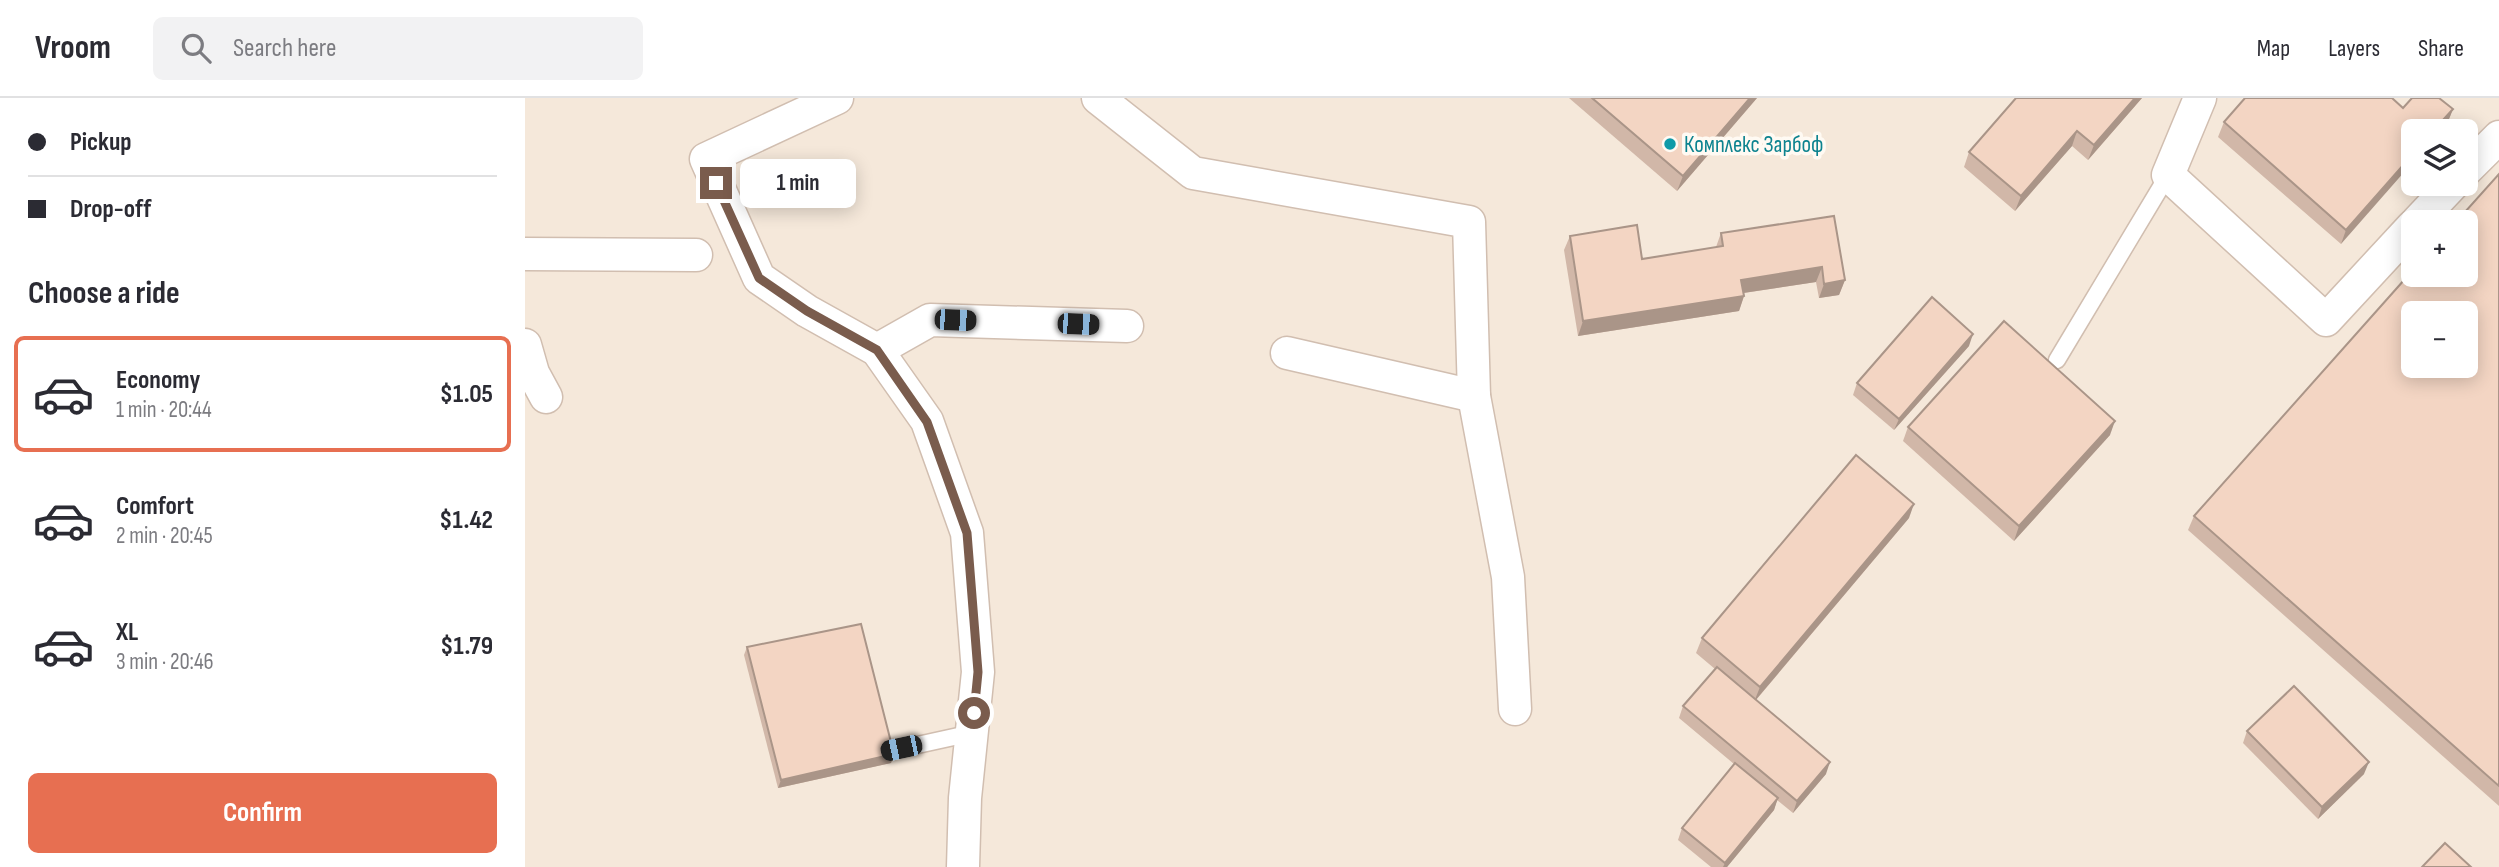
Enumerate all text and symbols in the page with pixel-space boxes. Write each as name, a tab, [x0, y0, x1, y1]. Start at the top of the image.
search box	[153, 17, 643, 80]
text: Vroom	[35, 28, 111, 68]
icon: search	[177, 29, 215, 67]
text: Search here	[233, 33, 336, 64]
text: Map	[2257, 34, 2290, 63]
text: Layers	[2328, 34, 2380, 63]
text: Share	[2418, 34, 2464, 63]
map controls	[2401, 119, 2478, 378]
button: layers	[2401, 119, 2478, 196]
text: Pickup	[70, 127, 132, 158]
place label: Комплекс Зарбоф	[1684, 131, 1823, 159]
marker: Комплекс Зарбоф	[1662, 136, 1678, 152]
callout: 1 min	[741, 158, 856, 208]
route end	[700, 167, 732, 199]
text: 1 min	[777, 169, 819, 197]
text: Drop-off	[70, 194, 151, 225]
button: +	[2401, 210, 2478, 287]
text: Choose a ride	[28, 274, 180, 313]
button: −	[2401, 301, 2478, 378]
car	[934, 309, 977, 331]
car	[1057, 313, 1100, 335]
icon: car	[32, 363, 95, 426]
text: Economy	[116, 365, 200, 396]
text: $1.05	[440, 379, 493, 410]
text: 1 min · 20:44	[116, 396, 212, 424]
icon: car	[32, 489, 95, 552]
text: Comfort	[116, 491, 194, 522]
text: $1.42	[439, 505, 493, 536]
text: 2 min · 20:45	[116, 522, 213, 550]
icon: car	[32, 615, 95, 678]
text: XL	[116, 617, 138, 648]
text: $1.79	[440, 631, 493, 662]
text: 3 min · 20:46	[116, 648, 214, 676]
route start	[958, 697, 990, 729]
car	[879, 733, 924, 763]
button: Confirm	[28, 773, 497, 853]

